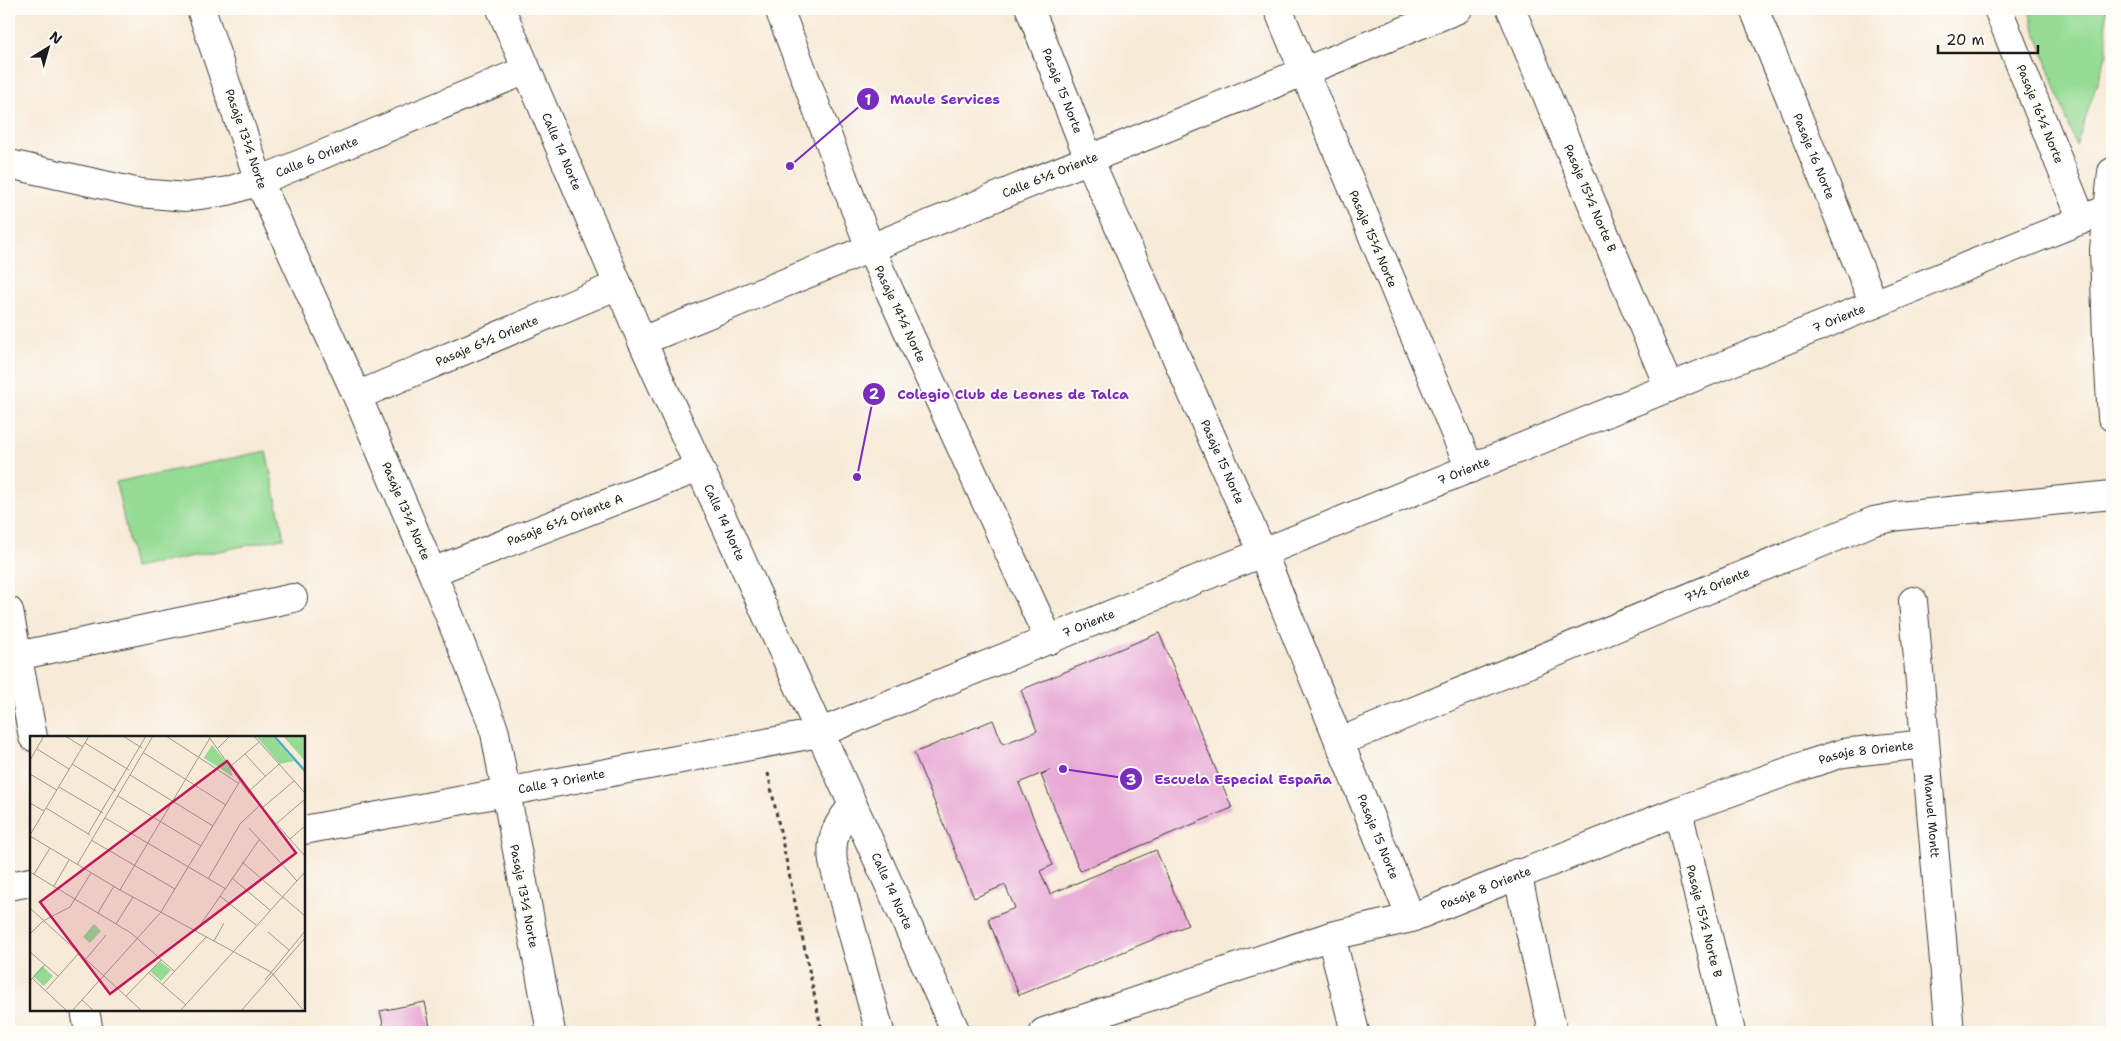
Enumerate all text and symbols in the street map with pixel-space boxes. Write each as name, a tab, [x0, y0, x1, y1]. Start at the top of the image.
north arrow	[22, 22, 72, 72]
scale bar	[1938, 22, 2038, 54]
text: N	[46, 27, 66, 48]
text: 20 m	[1946, 30, 1985, 50]
street label: Pasaje 15 Norte	[1038, 46, 1086, 136]
street label: Pasaje 16½ Norte	[2013, 62, 2067, 166]
callout: Maule Services	[855, 85, 1010, 114]
street label: Pasaje 13½ Norte	[221, 87, 271, 191]
text: 1	[865, 90, 872, 110]
text: Maule Services	[890, 90, 1000, 108]
street label: Calle 14 Norte	[538, 110, 585, 193]
street label: Pasaje 16 Norte	[1789, 111, 1839, 202]
street label: Calle 6 Oriente	[273, 133, 361, 181]
street label: Pasaje 15½ Norte B	[1560, 142, 1620, 254]
street label: Calle 6½ Oriente	[1000, 148, 1100, 201]
street label: Pasaje 15½ Norte	[1345, 188, 1401, 290]
street label: Pasaje 14½ Norte	[871, 263, 930, 365]
street label: 7 Oriente	[1810, 301, 1868, 336]
street label: Pasaje 6½ Oriente	[433, 312, 541, 370]
callout: Colegio Club de Leones de Talca	[862, 379, 1139, 408]
text: 2	[869, 384, 880, 404]
text: Colegio Club de Leones de Talca	[897, 385, 1129, 403]
street label: Pasaje 15 Norte	[1197, 417, 1248, 507]
street label: 7 Oriente	[1435, 453, 1492, 489]
street label: Pasaje 13½ Norte	[378, 460, 434, 563]
street label: Calle 14 Norte	[700, 481, 749, 564]
street label: Pasaje 6½ Oriente A	[505, 490, 626, 549]
street label: 7½ Oriente	[1682, 564, 1752, 606]
street label: 7 Oriente	[1060, 606, 1117, 641]
inset map	[30, 736, 305, 1011]
street label: Pasaje 8 Oriente	[1816, 737, 1915, 768]
street label: Calle 7 Oriente	[517, 765, 606, 797]
callout: Escuela Especial España	[1119, 765, 1341, 794]
text: 3	[1126, 770, 1136, 790]
text: Escuela Especial España	[1154, 770, 1332, 788]
street label: Manuel Montt	[1920, 774, 1943, 859]
street label: Pasaje 15 Norte	[1354, 792, 1402, 882]
street label: Pasaje 13½ Norte	[506, 843, 542, 949]
street label: Calle 14 Norte	[868, 850, 916, 932]
street label: Pasaje 8 Oriente	[1438, 863, 1533, 913]
street label: Pasaje 15½ Norte B	[1682, 863, 1726, 979]

